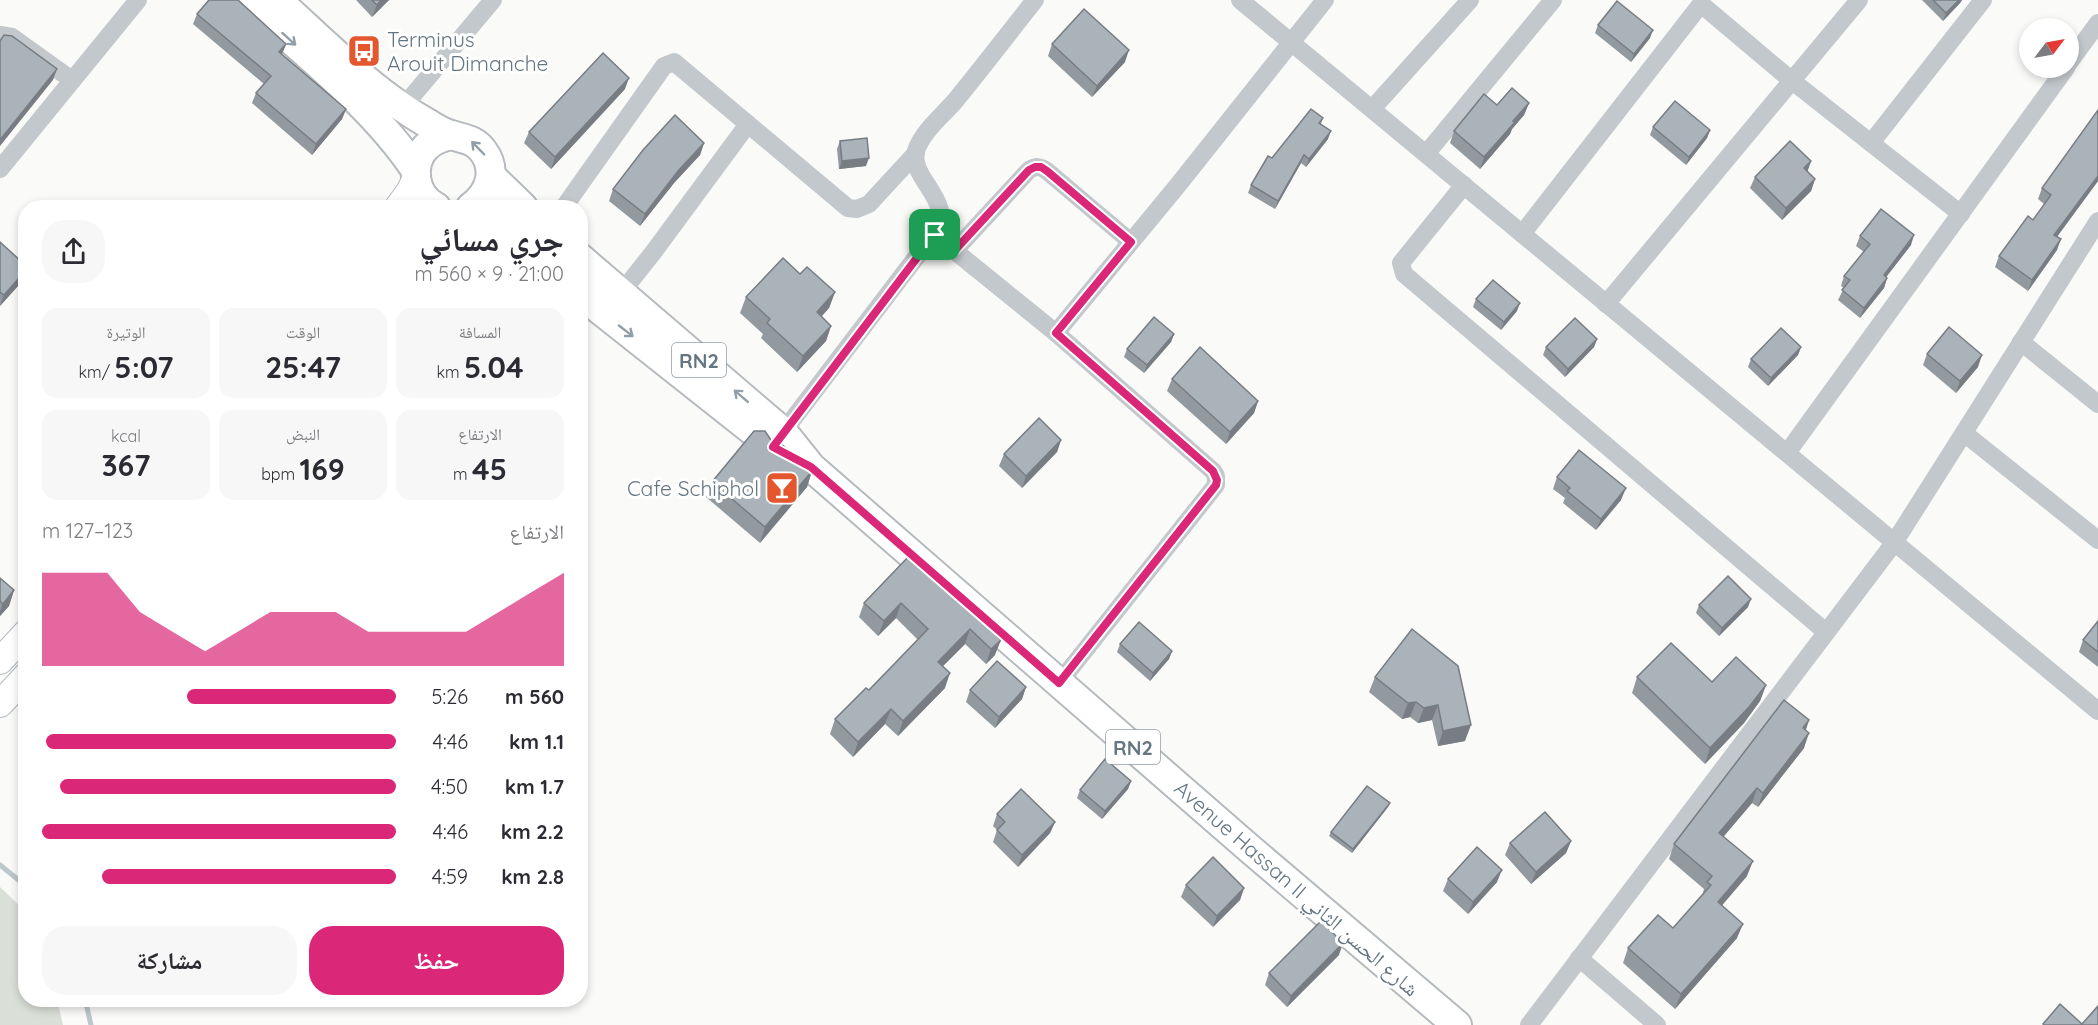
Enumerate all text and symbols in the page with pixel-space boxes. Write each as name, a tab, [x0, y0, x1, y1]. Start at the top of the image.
north arrow	[2019, 18, 2079, 78]
map controls	[2019, 18, 2079, 78]
place label: Terminus Arouit Dimanche	[387, 26, 548, 76]
one-way arrow	[281, 32, 296, 46]
bus stop icon: Terminus Arouit Dimanche	[346, 33, 382, 69]
one-way arrow	[471, 141, 485, 156]
pin	[909, 209, 960, 260]
text: جري مسائي	[419, 218, 564, 259]
icon: arrive	[918, 218, 951, 251]
button: share	[42, 220, 105, 283]
text: 21:00 · 9 × 560 m	[415, 261, 564, 286]
text: الوتيرة	[107, 322, 145, 342]
text: الوقت	[286, 322, 320, 342]
text: المسافة	[459, 322, 501, 342]
one-way arrow	[618, 324, 634, 337]
road number: RN2	[672, 343, 726, 377]
text: 5:07	[114, 348, 174, 386]
text: 25:47	[265, 348, 341, 386]
text: 5.04	[464, 348, 524, 386]
text: /km	[78, 362, 114, 382]
text: km	[436, 362, 464, 382]
one-way arrow	[734, 389, 749, 403]
text: النبض	[286, 424, 320, 444]
text: الارتفاع	[458, 424, 502, 444]
text: kcal	[111, 426, 141, 446]
text: 367	[101, 446, 151, 484]
text: 169	[300, 450, 345, 488]
text: 45	[472, 450, 507, 488]
text: bpm	[261, 464, 300, 484]
text: m	[453, 464, 472, 484]
bar icon: Cafe Schiphol	[764, 470, 800, 506]
place label: Cafe Schiphol	[627, 475, 759, 501]
text: 123–127 m	[42, 518, 133, 543]
text: الارتفاع	[509, 519, 564, 544]
text: 5:26	[432, 684, 468, 709]
text: 560 m	[505, 684, 564, 709]
text: 4:46	[432, 729, 468, 754]
text: 1.1 km	[509, 729, 564, 754]
road number: RN2	[1106, 730, 1160, 764]
text: 4:50	[431, 774, 468, 799]
text: 1.7 km	[505, 774, 564, 799]
street label: Avenue Hassan II شارع الحسن الثاني	[1167, 775, 1425, 1005]
text: 4:46	[432, 819, 468, 844]
text: 2.2 km	[501, 819, 564, 844]
text: 4:59	[432, 864, 468, 889]
text: 2.8 km	[501, 864, 564, 889]
button: مشاركة	[42, 926, 297, 995]
button: حفظ	[309, 926, 564, 995]

